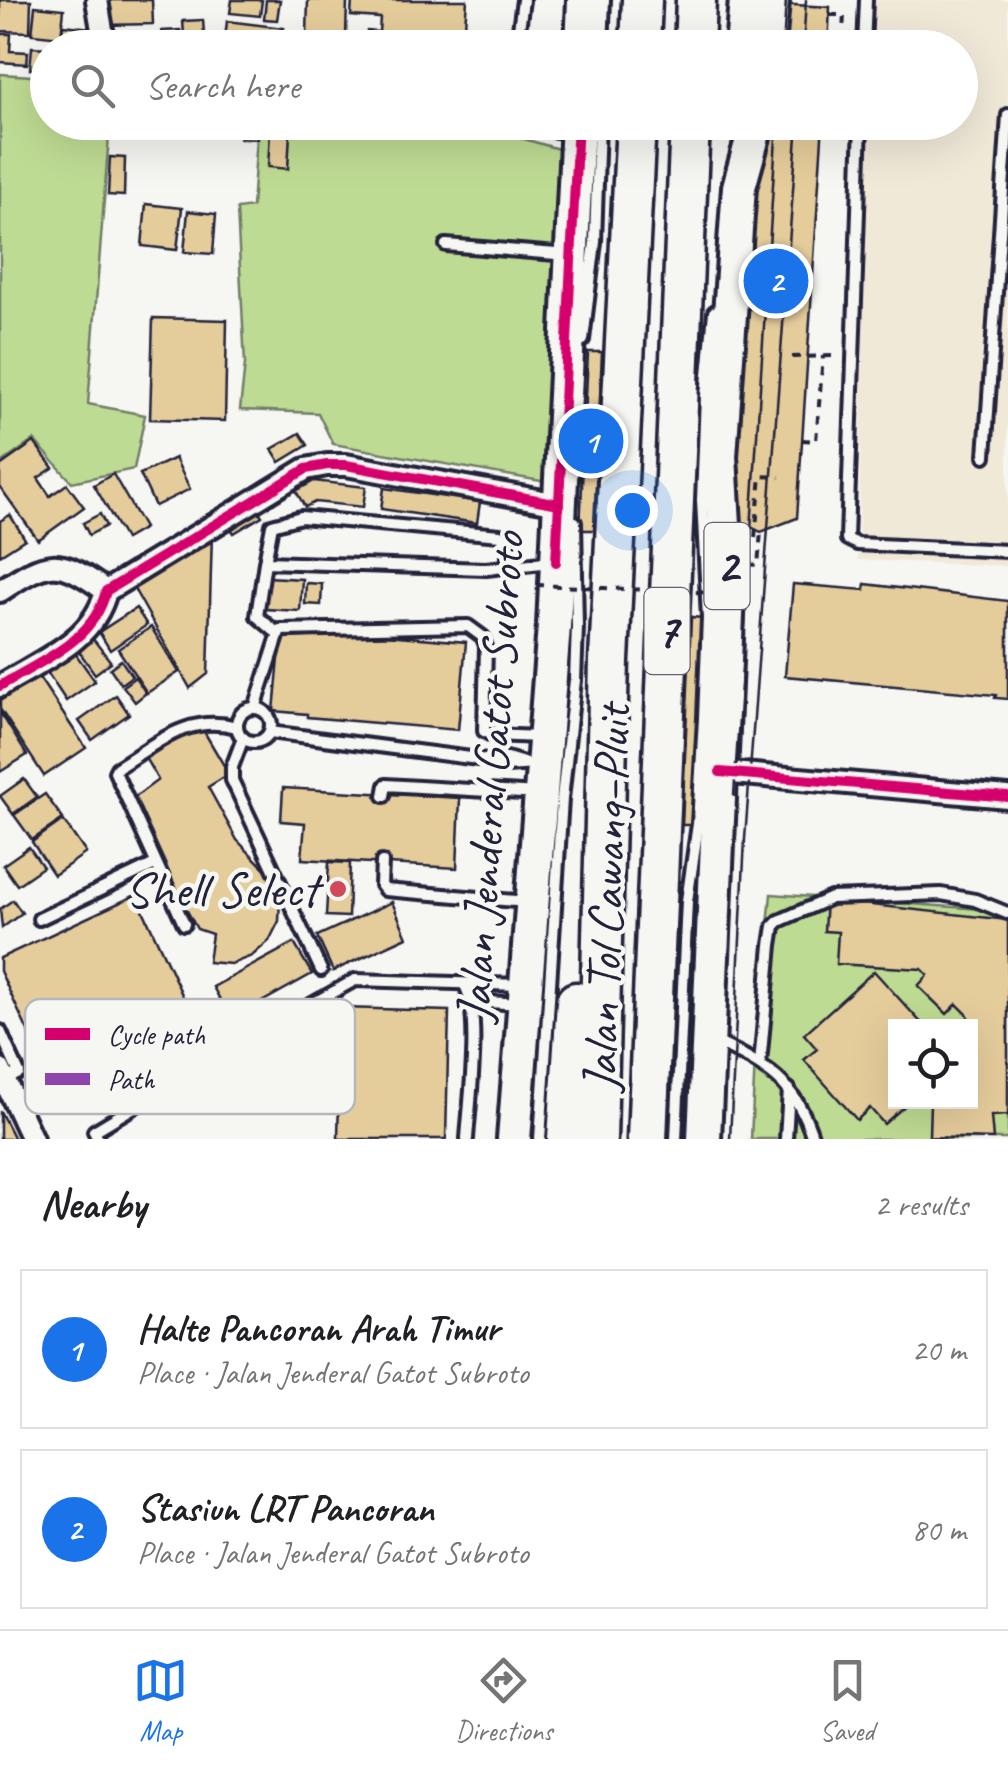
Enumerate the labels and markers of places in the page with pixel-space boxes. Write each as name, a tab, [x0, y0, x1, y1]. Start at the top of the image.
pin: 2	[744, 244, 808, 318]
pin: 1	[558, 404, 624, 478]
place label: Shell Select	[125, 858, 324, 921]
marker: Shell Select	[327, 878, 349, 900]

